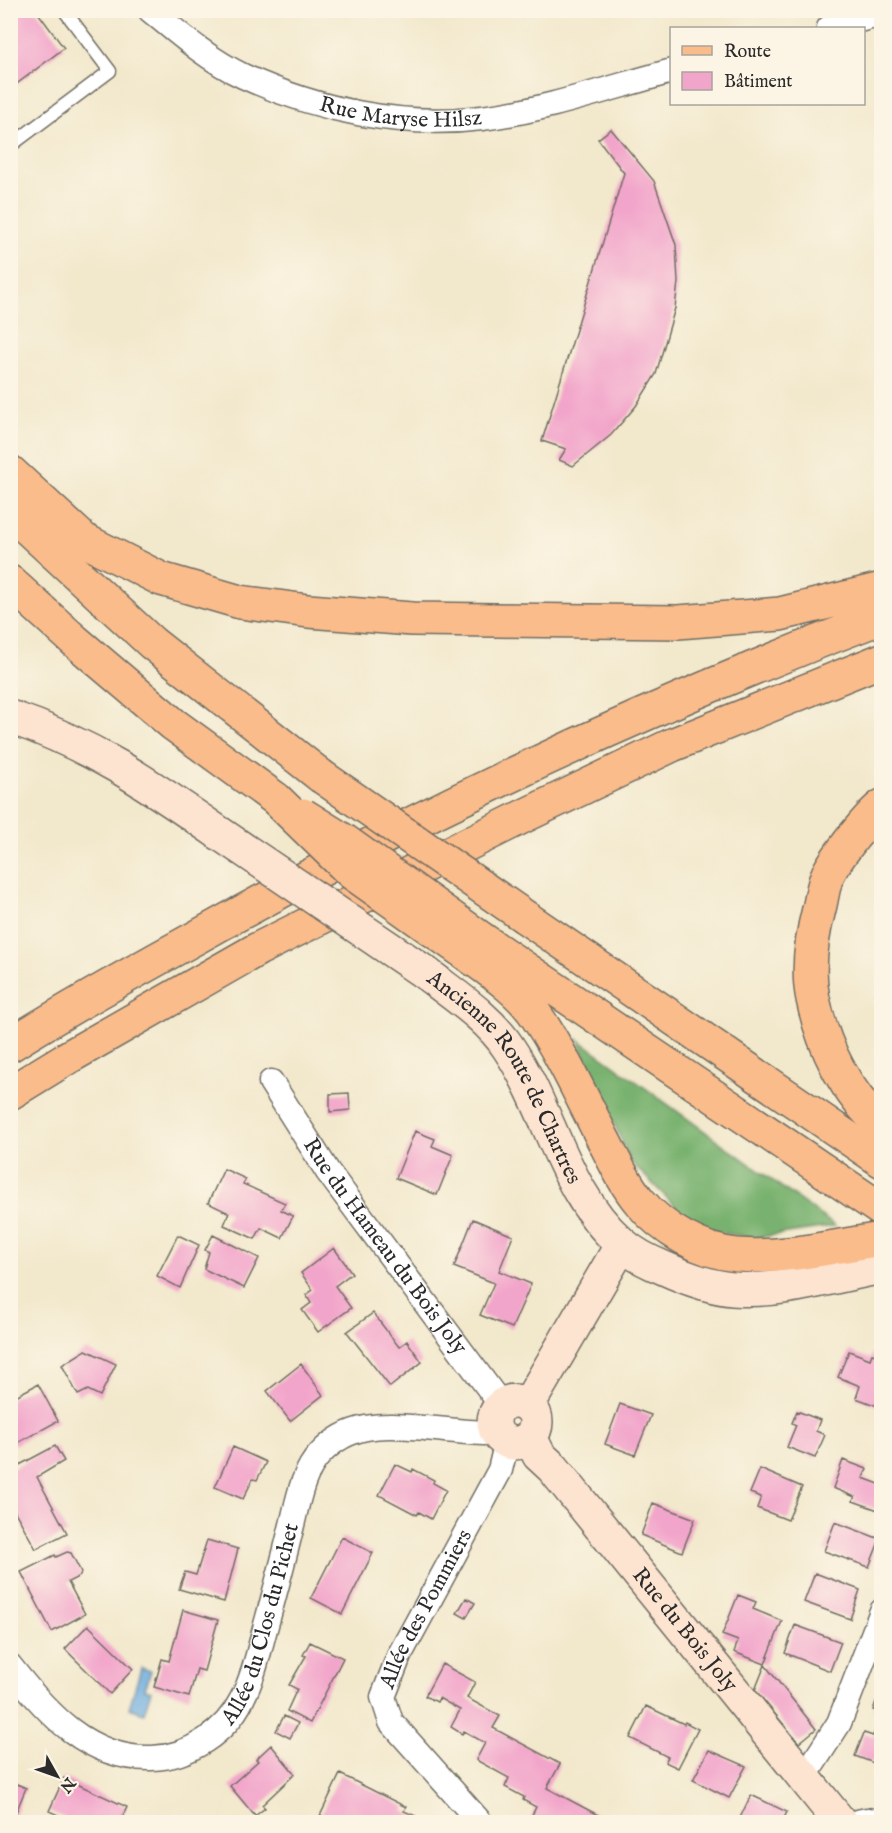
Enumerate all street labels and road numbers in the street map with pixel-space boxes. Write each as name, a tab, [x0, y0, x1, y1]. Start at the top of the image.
street label: Rue Maryse Hilsz	[316, 91, 483, 135]
street label: Ancienne Route de Chartres	[420, 964, 587, 1189]
street label: Rue du Hameau du Bois Joly	[296, 1133, 473, 1360]
street label: Allée du Clos du Pichet	[215, 1520, 306, 1732]
street label: Allée des Pommiers	[373, 1525, 479, 1694]
street label: Rue du Bois Joly	[626, 1562, 743, 1698]

